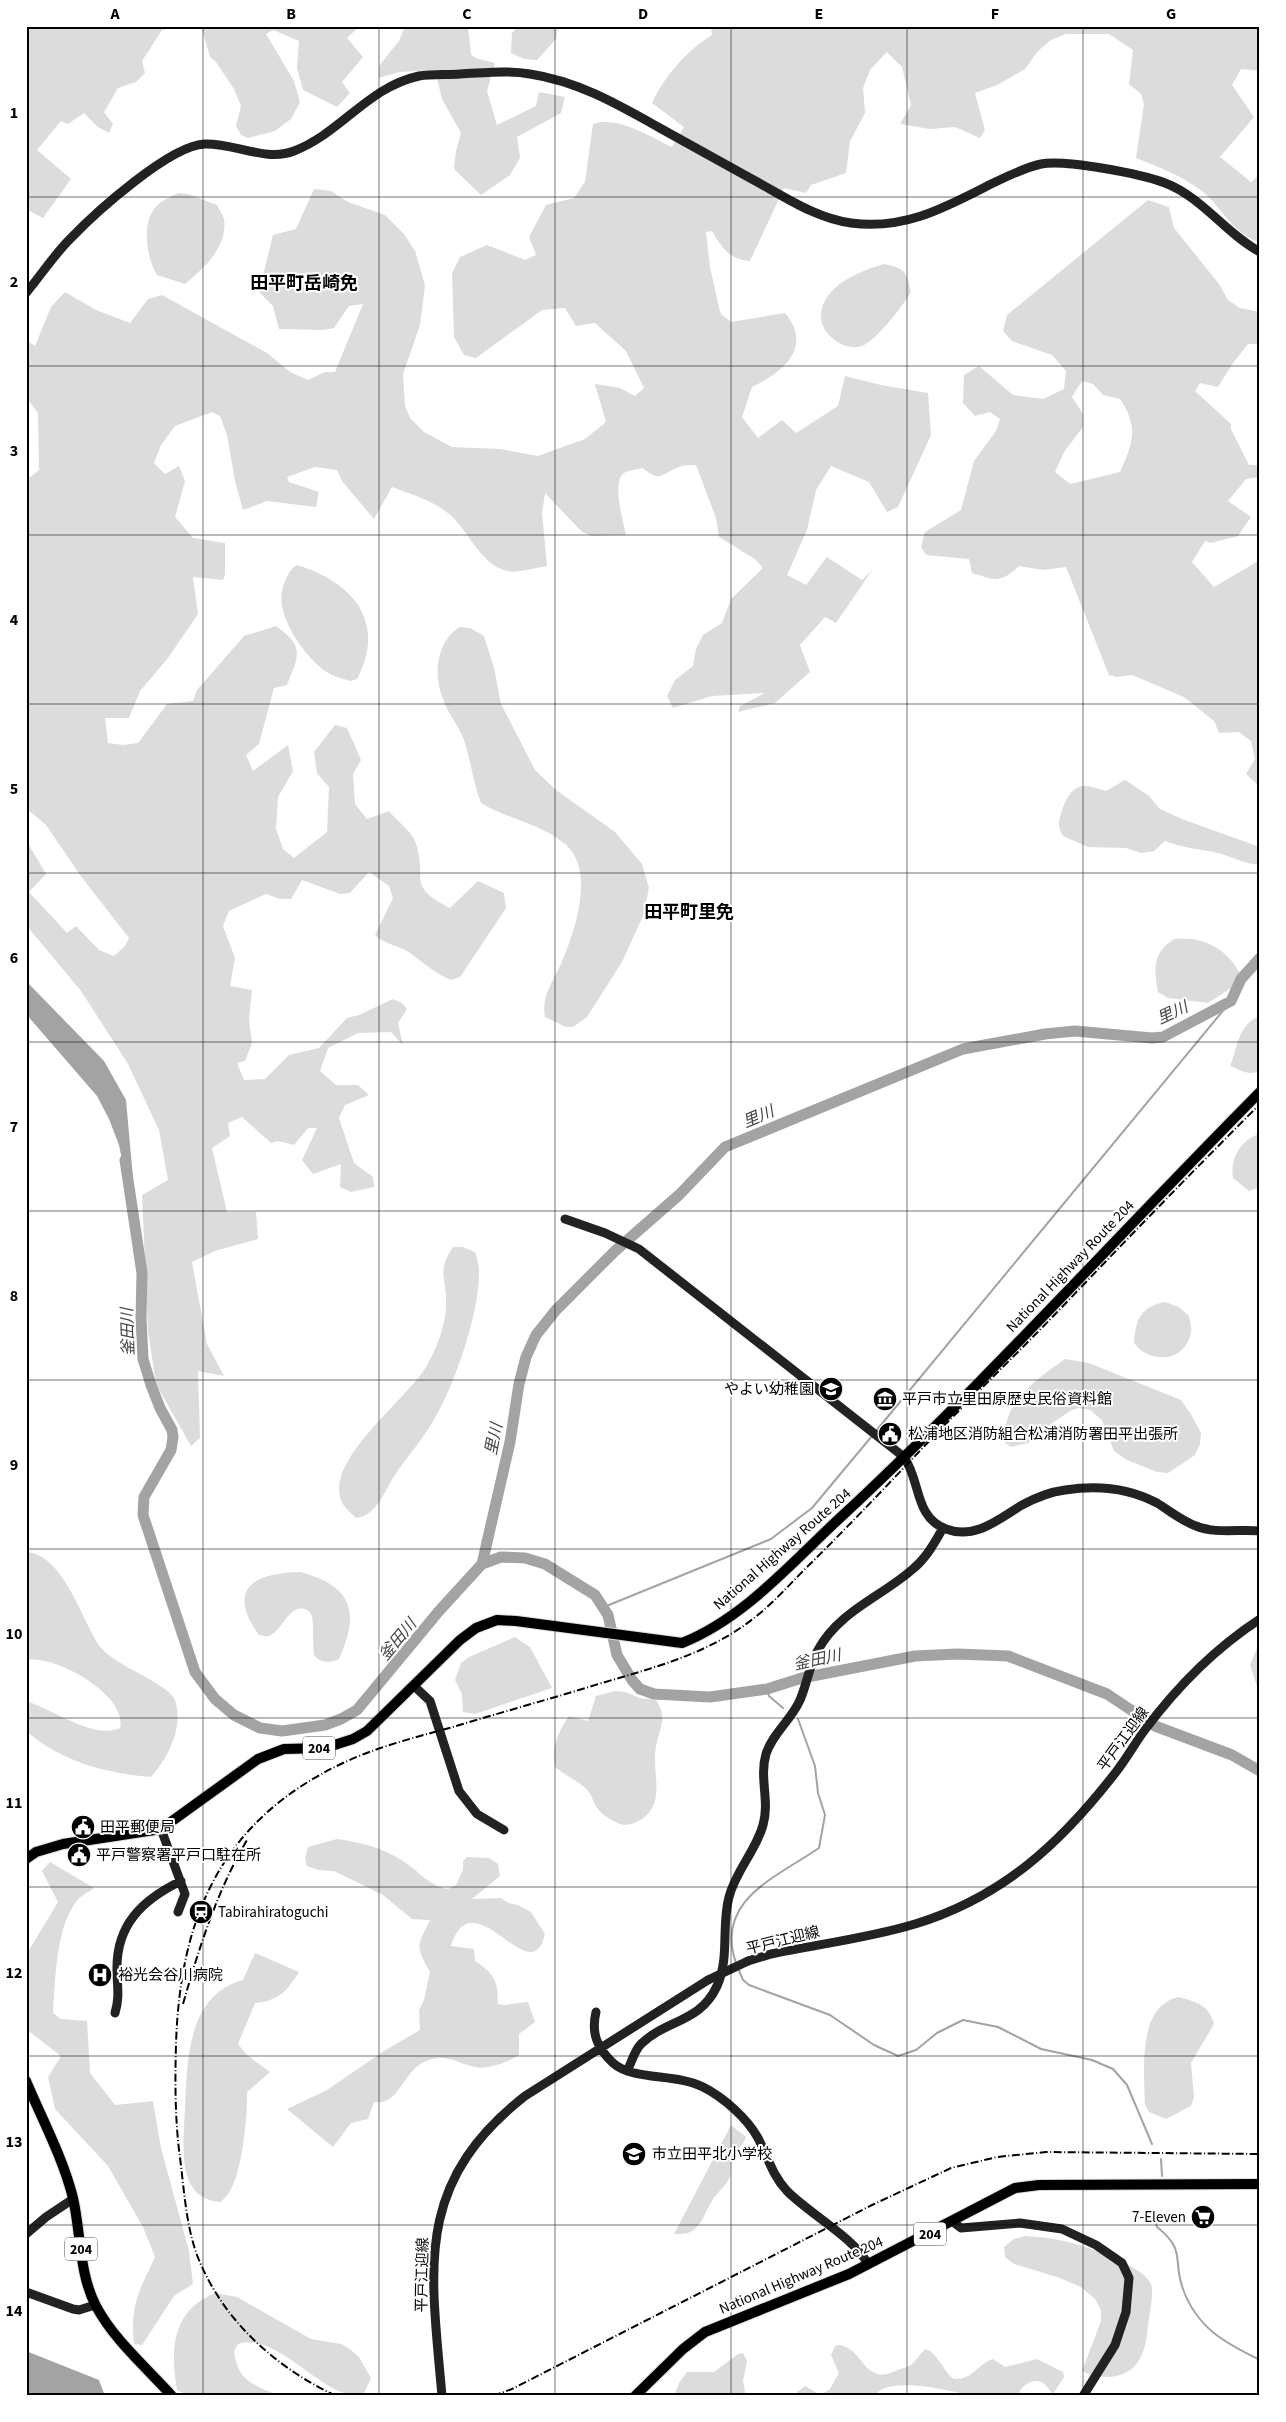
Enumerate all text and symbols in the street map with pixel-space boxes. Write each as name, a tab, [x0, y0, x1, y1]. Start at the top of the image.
text: A	[109, 3, 120, 25]
text: B	[286, 3, 296, 25]
text: C	[462, 3, 472, 25]
text: D	[638, 3, 648, 25]
text: E	[815, 3, 823, 25]
text: F	[991, 3, 999, 25]
text: G	[1166, 3, 1176, 25]
text: 1	[10, 102, 18, 124]
text: 2	[10, 271, 18, 293]
district label: 田平町岳崎免	[250, 271, 358, 296]
text: 3	[10, 440, 18, 462]
text: 4	[10, 609, 19, 631]
text: 5	[10, 778, 18, 800]
district label: 田平町里免	[644, 900, 734, 925]
text: 6	[10, 947, 18, 969]
water label: 里川	[1153, 995, 1193, 1030]
water label: 里川	[739, 1100, 779, 1133]
text: 7	[10, 1116, 18, 1138]
street label: National Highway Route 204	[1002, 1195, 1140, 1337]
text: 8	[10, 1285, 18, 1307]
water label: 釜田川	[116, 1306, 140, 1356]
school or university icon: やよい幼稚園	[818, 1376, 844, 1402]
place label: やよい幼稚園	[724, 1379, 814, 1400]
museum icon: 平戸市立里田原歴史民俗資料館	[872, 1386, 898, 1412]
place label: 平戸市立里田原歴史民俗資料館	[902, 1389, 1112, 1410]
water label: 里川	[480, 1419, 508, 1457]
public building icon: 松浦地区消防組合松浦消防署田平出張所	[877, 1421, 903, 1447]
place label: 松浦地区消防組合松浦消防署田平出張所	[908, 1424, 1178, 1445]
text: 9	[10, 1454, 18, 1476]
street label: National Highway Route 204	[709, 1483, 856, 1615]
water label: 釜田川	[374, 1613, 423, 1665]
text: 10	[6, 1623, 22, 1645]
water label: 釜田川	[791, 1644, 845, 1676]
street label: 平戸江迎線	[1093, 1703, 1154, 1776]
road number: 204	[303, 1736, 335, 1760]
text: 11	[6, 1792, 22, 1814]
public building icon: 田平郵便局	[70, 1814, 96, 1840]
place label: 田平郵便局	[100, 1817, 175, 1838]
public building icon: 平戸警察署平戸口駐在所	[66, 1842, 92, 1868]
place label: 平戸警察署平戸口駐在所	[96, 1845, 261, 1866]
station icon: Tabirahiratoguchi	[188, 1899, 214, 1925]
place label: Tabirahiratoguchi	[218, 1902, 328, 1923]
street label: 平戸江迎線	[744, 1921, 822, 1960]
text: 12	[6, 1962, 22, 1984]
hospital icon: 裕光会谷川病院	[87, 1962, 113, 1988]
place label: 裕光会谷川病院	[118, 1965, 223, 1986]
text: 13	[6, 2131, 22, 2153]
school or university icon: 市立田平北小学校	[621, 2141, 647, 2167]
place label: 市立田平北小学校	[652, 2144, 772, 2165]
supermarket icon: 7-Eleven	[1190, 2204, 1216, 2230]
place label: 7-Eleven	[1132, 2207, 1186, 2228]
road number: 204	[914, 2222, 946, 2246]
street label: National Highway Route 204	[716, 2231, 887, 2320]
street label: 平戸江迎線	[411, 2237, 434, 2313]
road number: 204	[65, 2238, 97, 2260]
text: 14	[6, 2300, 23, 2322]

